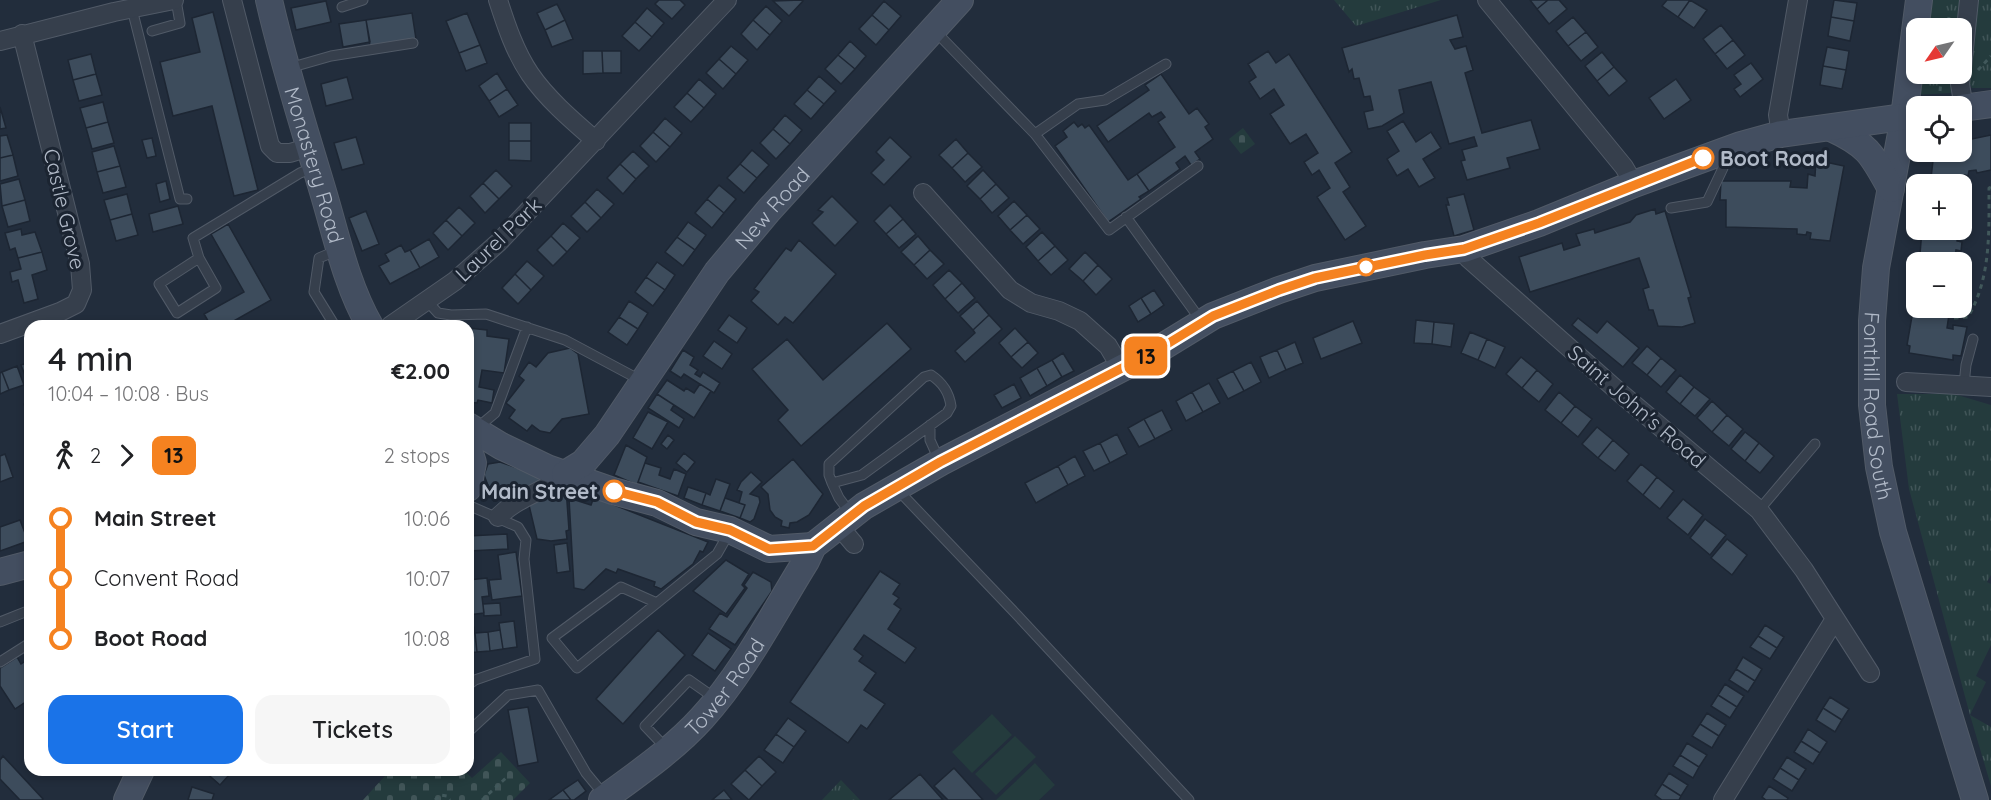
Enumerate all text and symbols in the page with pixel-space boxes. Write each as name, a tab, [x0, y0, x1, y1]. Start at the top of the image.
north arrow	[1906, 18, 1972, 84]
map controls	[1906, 18, 1972, 318]
street label: Monastery Road	[279, 84, 350, 246]
button: locate	[1906, 96, 1972, 162]
place label: Boot Road	[1720, 145, 1828, 171]
street label: Castle Grove	[38, 146, 92, 272]
marker: Boot Road	[1692, 147, 1714, 169]
street label: New Road	[729, 161, 815, 254]
button: +	[1906, 174, 1972, 240]
street label: Laurel Park	[449, 191, 547, 287]
button: −	[1906, 252, 1972, 318]
unlabelled marker	[1357, 258, 1375, 276]
street label: Fonthill Road South	[1859, 311, 1899, 502]
line badge: 13	[1119, 336, 1173, 376]
text: 4 min	[48, 338, 133, 379]
street label: Saint John's Road	[1563, 339, 1711, 473]
text: 13	[1136, 343, 1156, 369]
text: €2.00	[391, 357, 450, 385]
text: 10:04 – 10:08 · Bus	[48, 381, 209, 406]
icon: walk	[48, 439, 81, 472]
icon: forward	[110, 439, 143, 472]
text: 13	[164, 442, 184, 468]
text: 2	[90, 443, 101, 468]
text: 2 stops	[384, 443, 450, 468]
place label: Main Street	[481, 478, 598, 504]
marker: Main Street	[603, 480, 625, 502]
text: Main Street	[94, 504, 216, 532]
text: 10:06	[404, 506, 450, 531]
text: Convent Road	[94, 564, 239, 592]
text: 10:07	[406, 566, 450, 591]
text: Boot Road	[94, 624, 207, 652]
text: 10:08	[404, 626, 450, 651]
street label: Tower Road	[679, 633, 770, 741]
button: Start	[48, 695, 243, 764]
button: Tickets	[255, 695, 450, 764]

